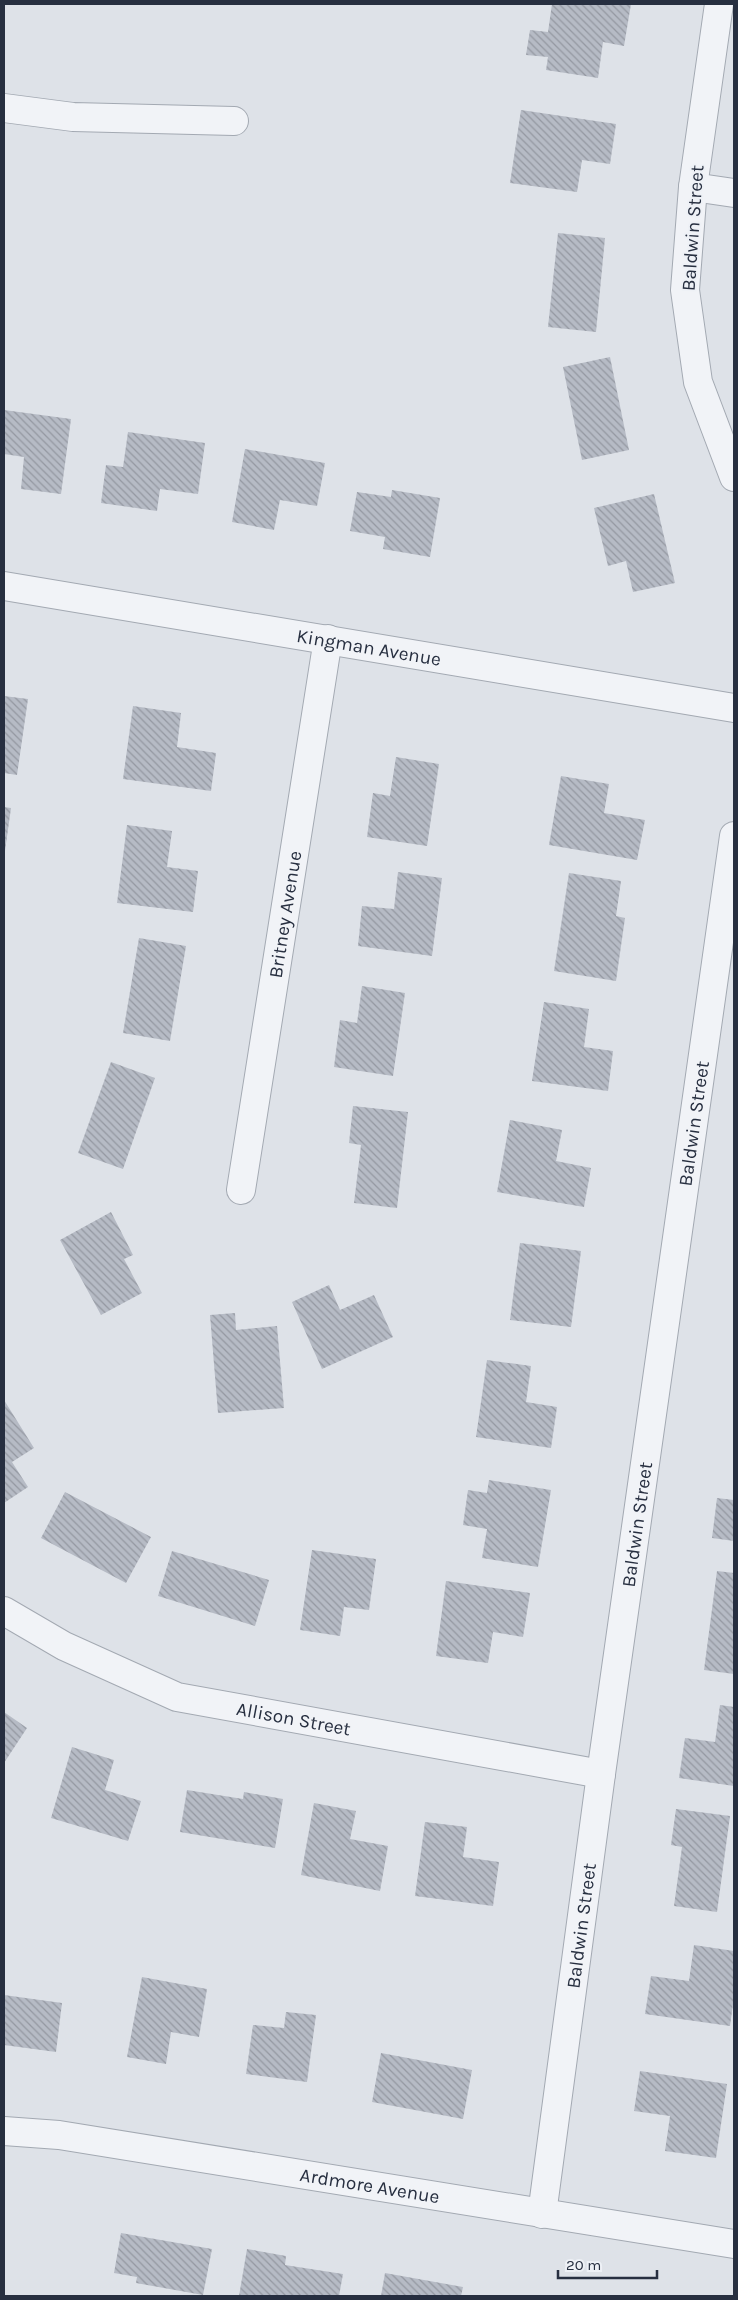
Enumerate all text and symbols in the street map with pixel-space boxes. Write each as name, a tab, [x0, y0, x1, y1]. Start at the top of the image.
street label: Baldwin Street	[678, 164, 708, 292]
street label: Kingman Avenue	[295, 625, 443, 671]
street label: Britney Avenue	[265, 849, 306, 980]
street label: Baldwin Street	[674, 1059, 714, 1188]
street label: Baldwin Street	[618, 1460, 657, 1589]
street label: Allison Street	[235, 1698, 352, 1740]
street label: Baldwin Street	[562, 1862, 601, 1990]
street label: Ardmore Avenue	[298, 2164, 441, 2208]
scale bar	[558, 2248, 657, 2280]
text: 20 m	[566, 2256, 601, 2274]

